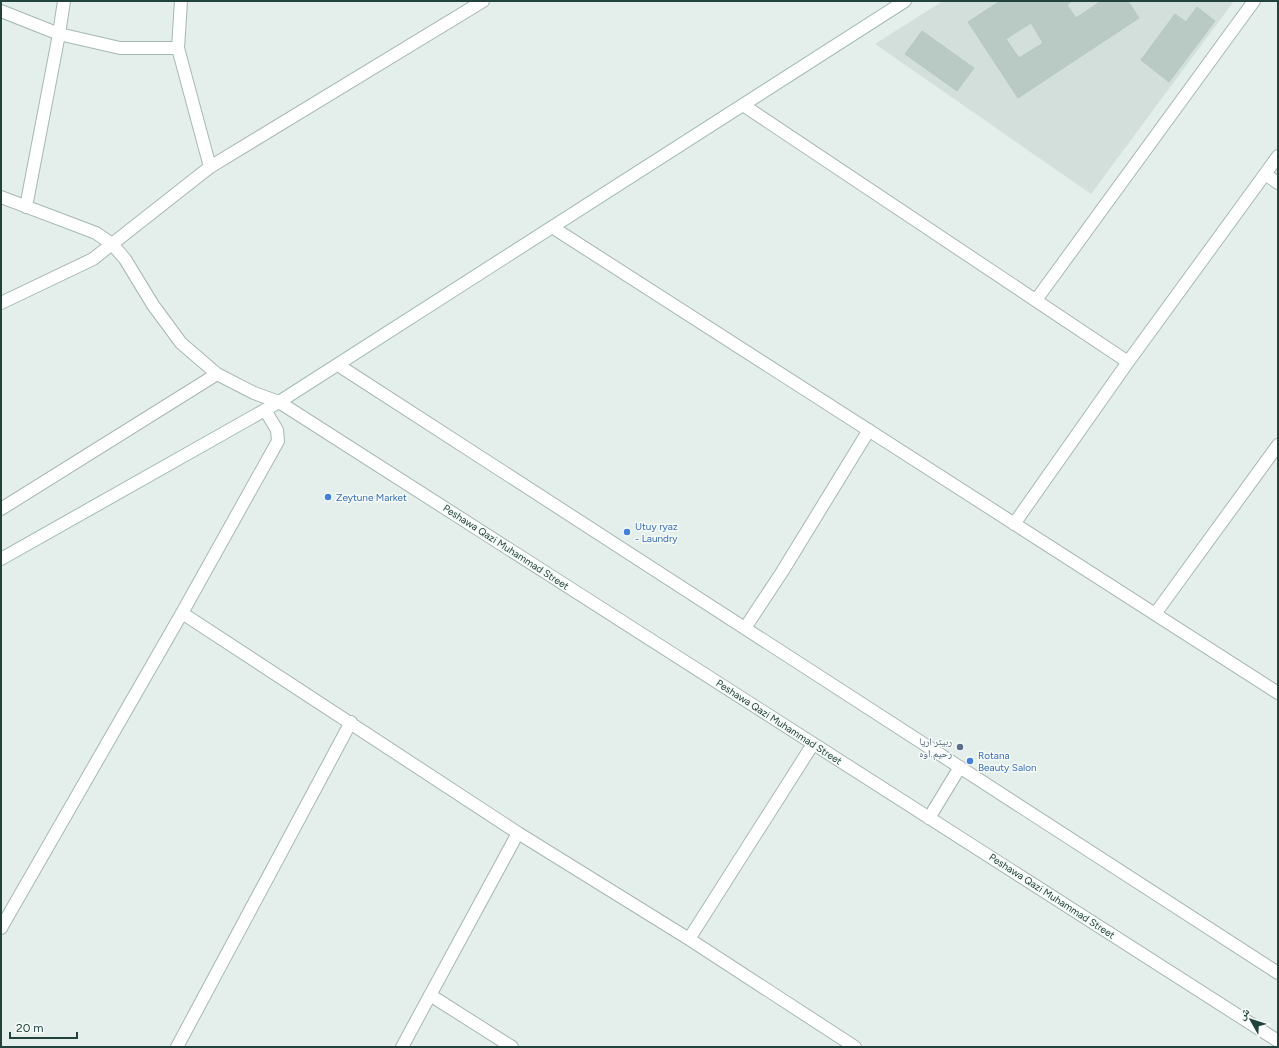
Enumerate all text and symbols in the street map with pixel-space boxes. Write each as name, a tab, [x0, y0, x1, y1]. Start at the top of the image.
place label: Zeytune Market	[336, 491, 407, 504]
marker: Zeytune Market	[323, 492, 333, 502]
street label: Peshawa Qazi Muhammad Street	[441, 501, 572, 593]
place label: Utuy ryaz - Laundry	[635, 520, 678, 545]
marker: Utuy ryaz - Laundry	[622, 527, 632, 537]
street label: Peshawa Qazi Muhammad Street	[714, 676, 845, 768]
place label: ربيتر اريا رحيم اوه	[919, 735, 952, 761]
marker: ربيتر اريا رحيم اوه	[955, 742, 965, 752]
place label: Rotana Beauty Salon	[978, 749, 1037, 774]
marker: Rotana Beauty Salon	[965, 756, 975, 766]
street label: Peshawa Qazi Muhammad Street	[987, 850, 1118, 942]
north arrow	[1231, 1000, 1271, 1040]
text: ش	[1235, 1005, 1253, 1023]
scale bar	[10, 1014, 77, 1040]
text: 20 m	[16, 1021, 44, 1035]

